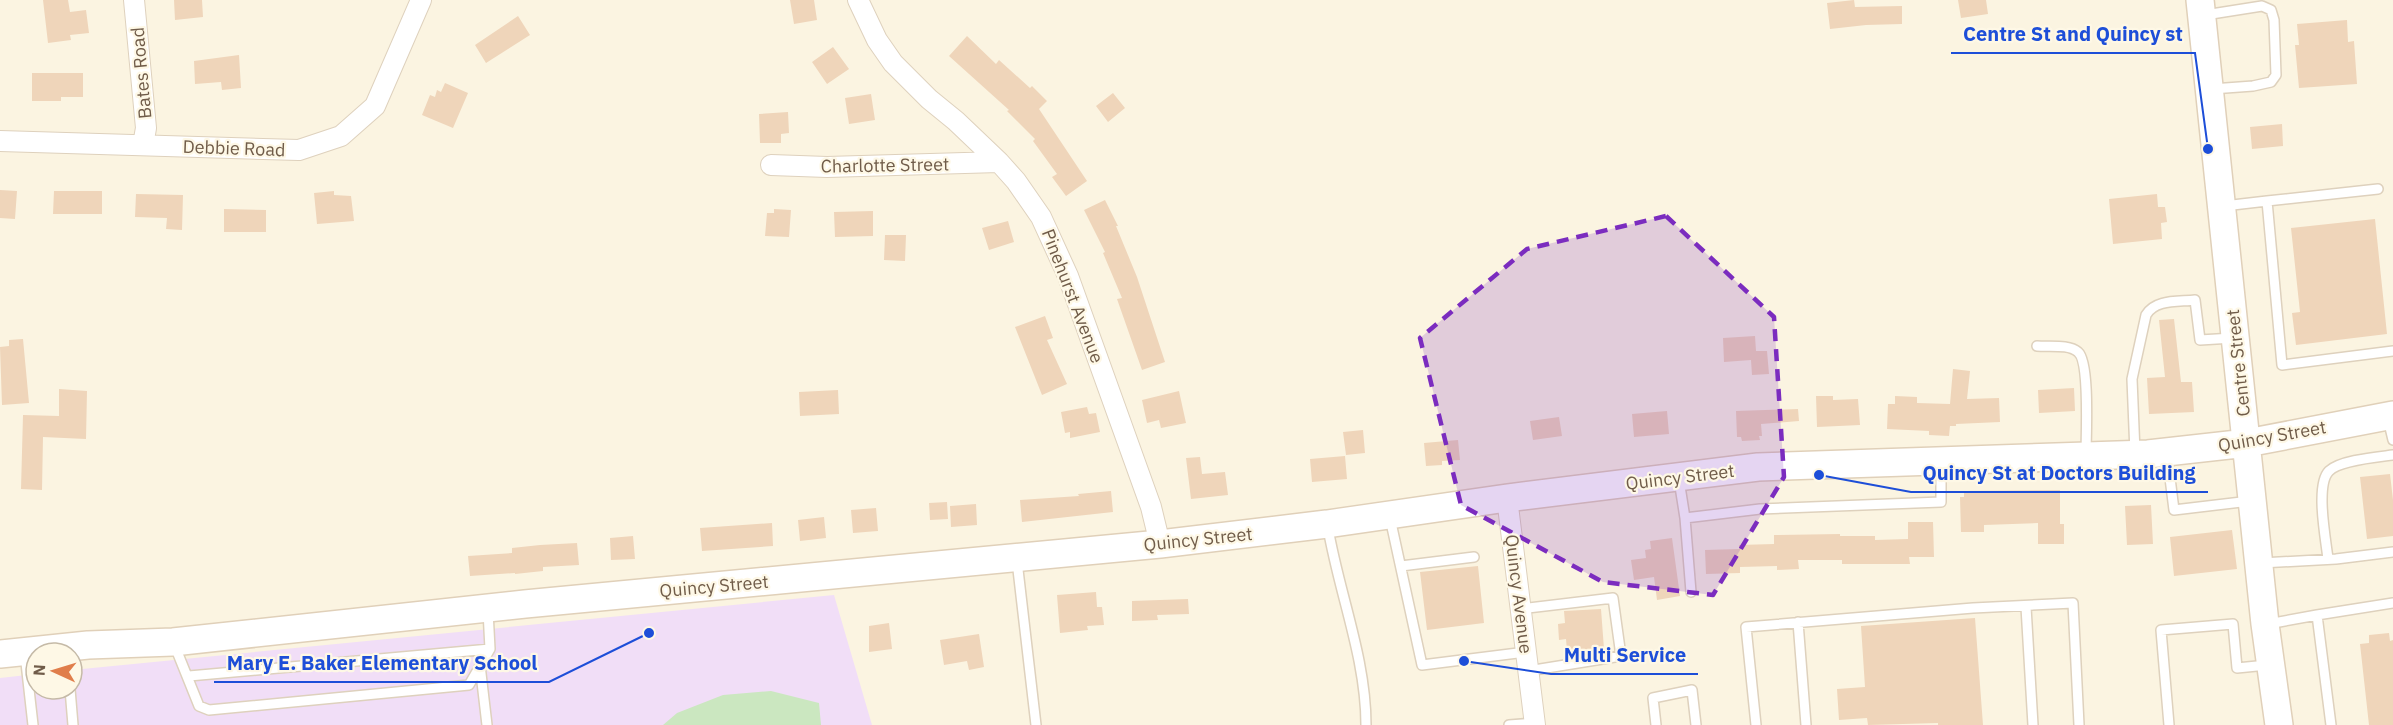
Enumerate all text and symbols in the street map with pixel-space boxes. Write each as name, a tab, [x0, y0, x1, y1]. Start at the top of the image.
callout: Centre St and Quincy st	[1951, 15, 2195, 53]
text: Centre St and Quincy st	[1963, 20, 2183, 47]
street label: Bates Road	[126, 26, 156, 120]
street label: Debbie Road	[182, 135, 286, 161]
street label: Charlotte Street	[821, 152, 949, 178]
street label: Pinehurst Avenue	[1037, 226, 1109, 366]
street label: Centre Street	[2221, 308, 2255, 418]
street label: Quincy Street	[2216, 415, 2328, 457]
callout: Quincy St at Doctors Building	[1911, 454, 2208, 492]
street label: Quincy Street	[1624, 459, 1736, 495]
text: Quincy St at Doctors Building	[1922, 459, 2197, 486]
street label: Quincy Street	[1142, 522, 1254, 556]
street label: Quincy Avenue	[1500, 533, 1538, 655]
street label: Quincy Street	[659, 570, 769, 602]
callout: Multi Service	[1551, 636, 1698, 674]
north arrow	[24, 641, 84, 701]
text: Multi Service	[1564, 641, 1686, 668]
callout: Mary E. Baker Elementary School	[214, 644, 549, 682]
text: Mary E. Baker Elementary School	[227, 649, 537, 676]
text: N	[29, 663, 49, 676]

